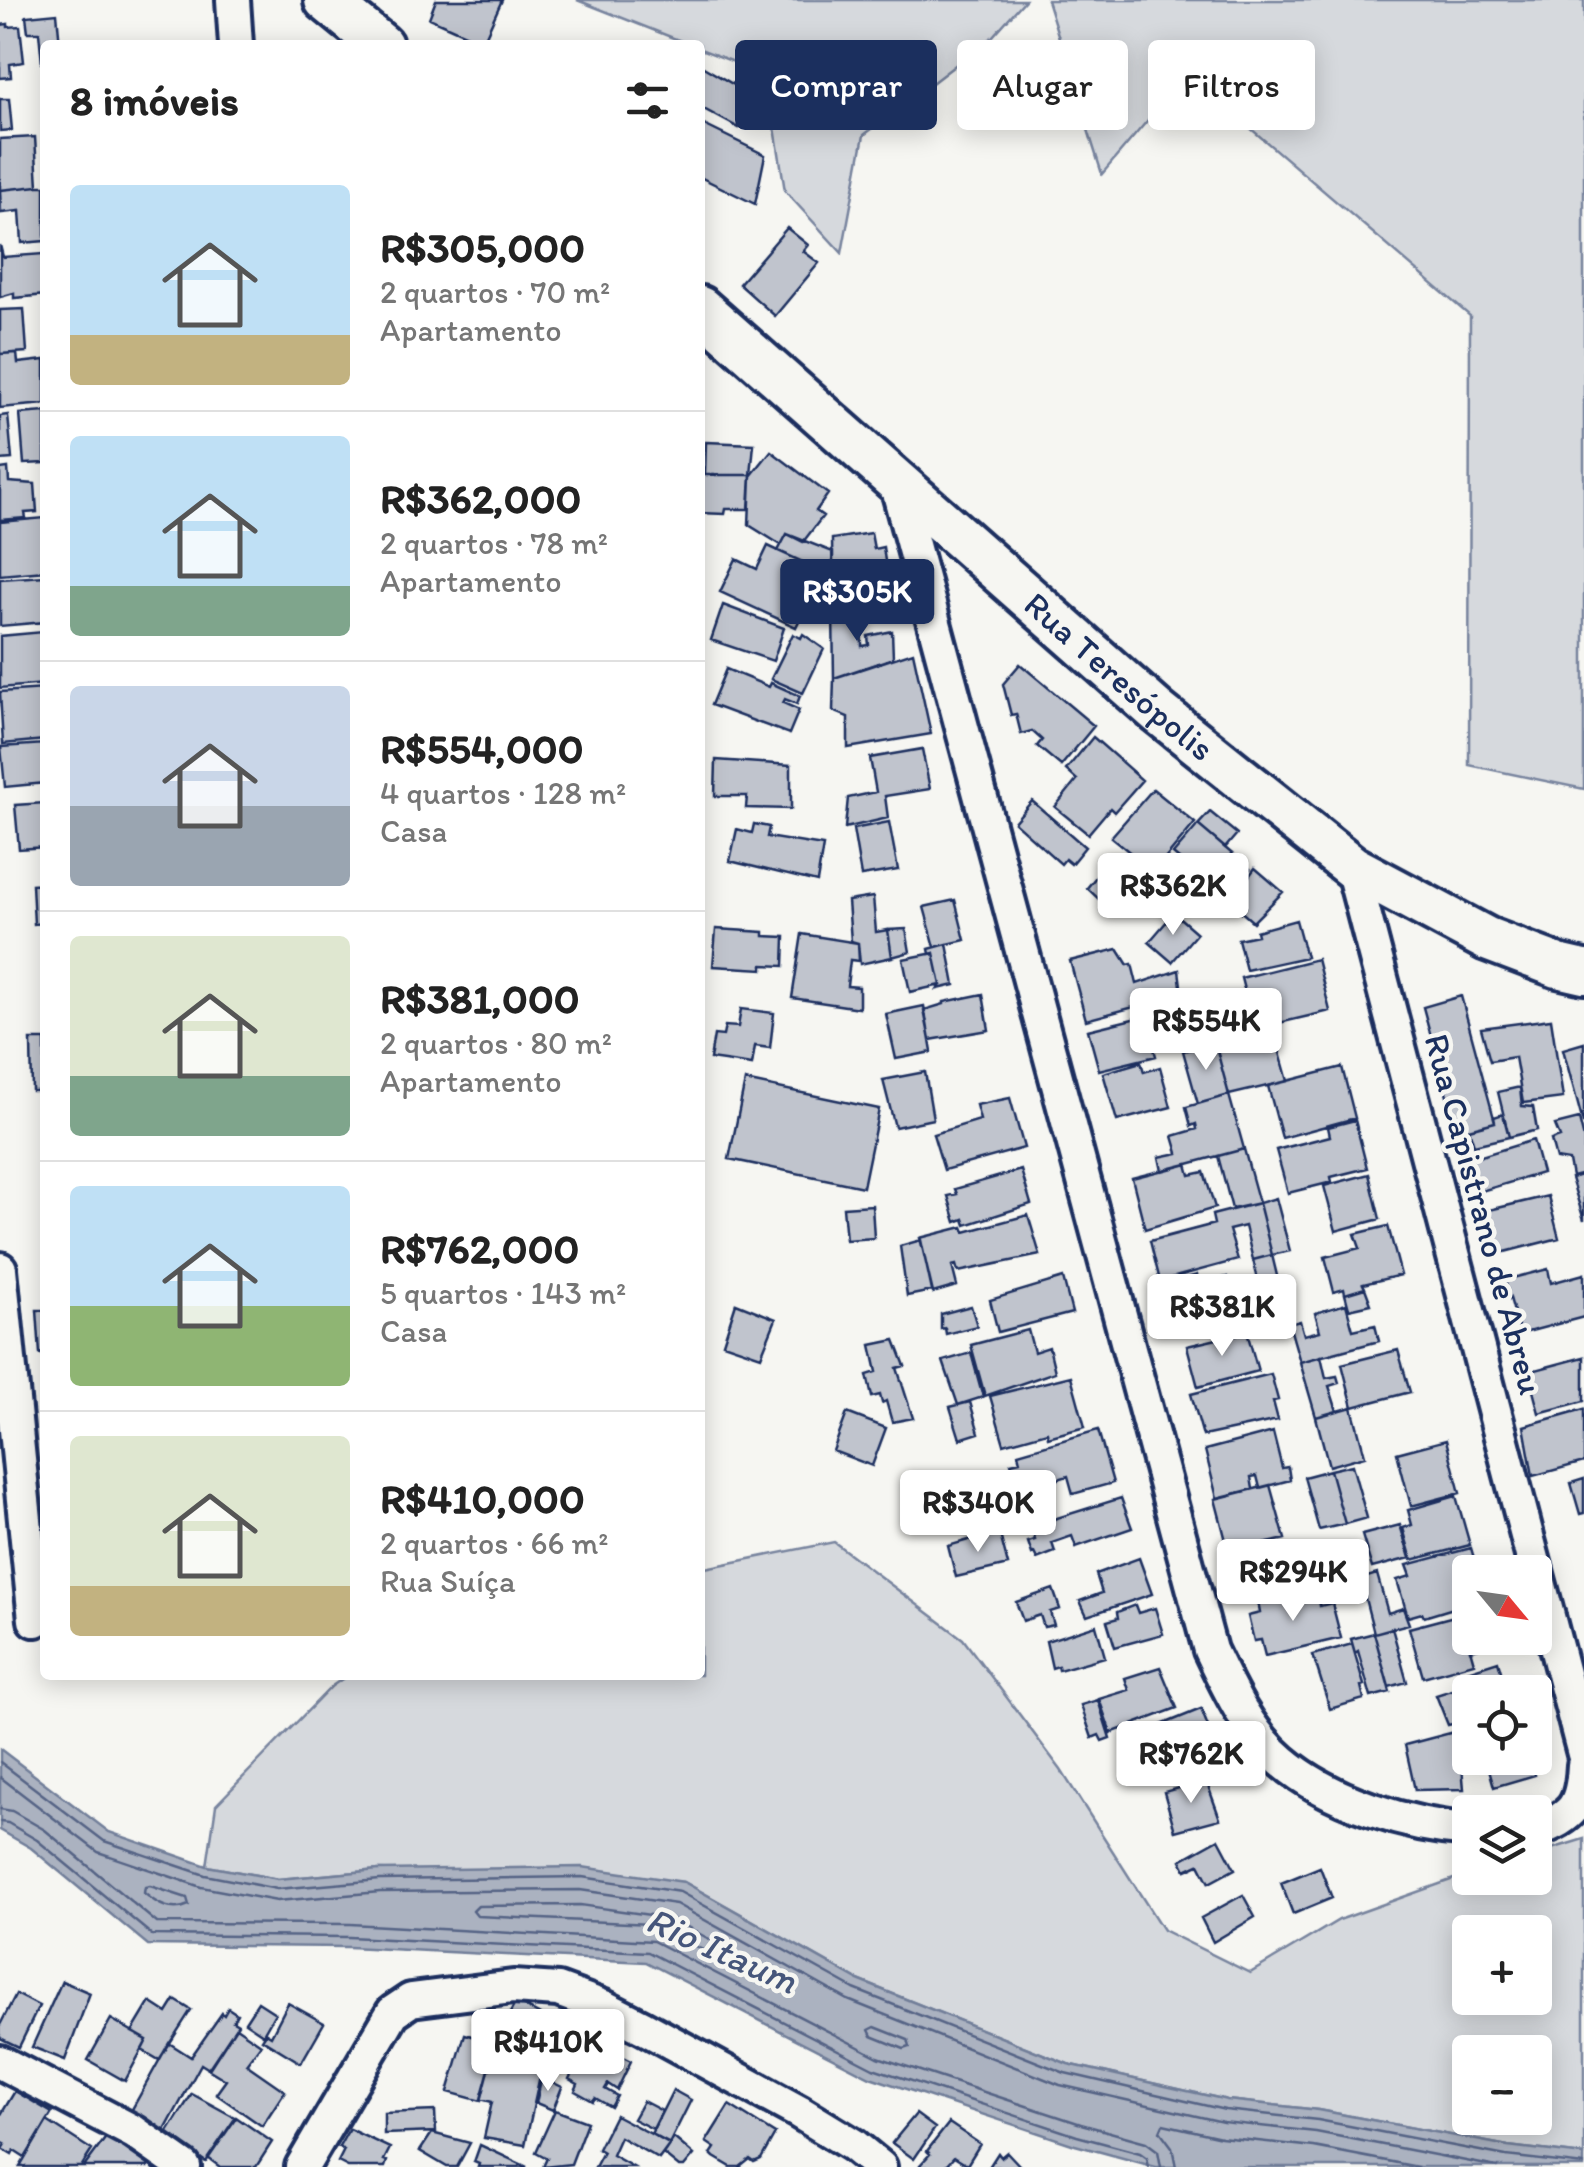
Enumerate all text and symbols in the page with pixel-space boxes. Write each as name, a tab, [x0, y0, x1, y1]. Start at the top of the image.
chip: Comprar	[735, 40, 937, 130]
chip: Alugar	[957, 40, 1128, 130]
chip: Filtros	[1148, 40, 1315, 130]
icon: filters	[620, 73, 675, 128]
text: 8 imóveis	[70, 75, 239, 126]
text: R$305,000	[380, 222, 585, 273]
icon: home	[150, 225, 270, 345]
text: 2 quartos · 70 m²	[380, 273, 610, 311]
text: Apartamento	[380, 311, 562, 349]
text: R$362,000	[380, 473, 581, 524]
icon: home	[150, 476, 270, 596]
text: 2 quartos · 78 m²	[380, 524, 608, 562]
pin: R$305K	[776, 559, 938, 644]
text: Apartamento	[380, 562, 562, 600]
text: R$305K	[802, 572, 912, 610]
street label: Rua Teresópolis	[1016, 583, 1222, 769]
text: R$554,000	[380, 723, 584, 774]
icon: home	[150, 726, 270, 846]
text: 4 quartos · 128 m²	[380, 774, 626, 812]
text: Casa	[380, 812, 447, 850]
pin: R$362K	[1092, 853, 1254, 938]
text: R$362K	[1120, 866, 1226, 904]
text: R$381,000	[380, 973, 580, 1024]
icon: home	[150, 976, 270, 1096]
pin: R$554K	[1125, 988, 1287, 1073]
text: R$554K	[1152, 1001, 1260, 1039]
text: 2 quartos · 80 m²	[380, 1024, 612, 1062]
street label: Rua Capistrano de Abreu	[1416, 1029, 1552, 1399]
text: Apartamento	[380, 1062, 562, 1100]
text: R$762,000	[380, 1223, 579, 1274]
icon: home	[150, 1226, 270, 1346]
text: 5 quartos · 143 m²	[380, 1274, 626, 1312]
pin: R$381K	[1141, 1274, 1303, 1359]
text: R$381K	[1169, 1287, 1275, 1325]
text: Casa	[380, 1312, 447, 1350]
pin: R$340K	[897, 1470, 1059, 1555]
text: R$410,000	[380, 1473, 585, 1524]
icon: home	[150, 1476, 270, 1596]
text: R$340K	[922, 1483, 1034, 1521]
text: 2 quartos · 66 m²	[380, 1524, 608, 1562]
pin: R$294K	[1212, 1539, 1374, 1624]
text: R$294K	[1239, 1552, 1347, 1590]
north arrow	[1452, 1555, 1552, 1655]
map controls	[1452, 1555, 1552, 2135]
text: Rua Suíça	[380, 1562, 516, 1600]
button: locate	[1452, 1675, 1552, 1775]
pin: R$762K	[1110, 1721, 1272, 1806]
text: R$762K	[1138, 1734, 1244, 1772]
button: layers	[1452, 1795, 1552, 1895]
water label: Rio Itaum	[639, 1896, 805, 2004]
button: +	[1452, 1915, 1552, 2015]
pin: R$410K	[467, 2009, 629, 2094]
text: R$410K	[493, 2022, 603, 2060]
button: −	[1452, 2035, 1552, 2135]

